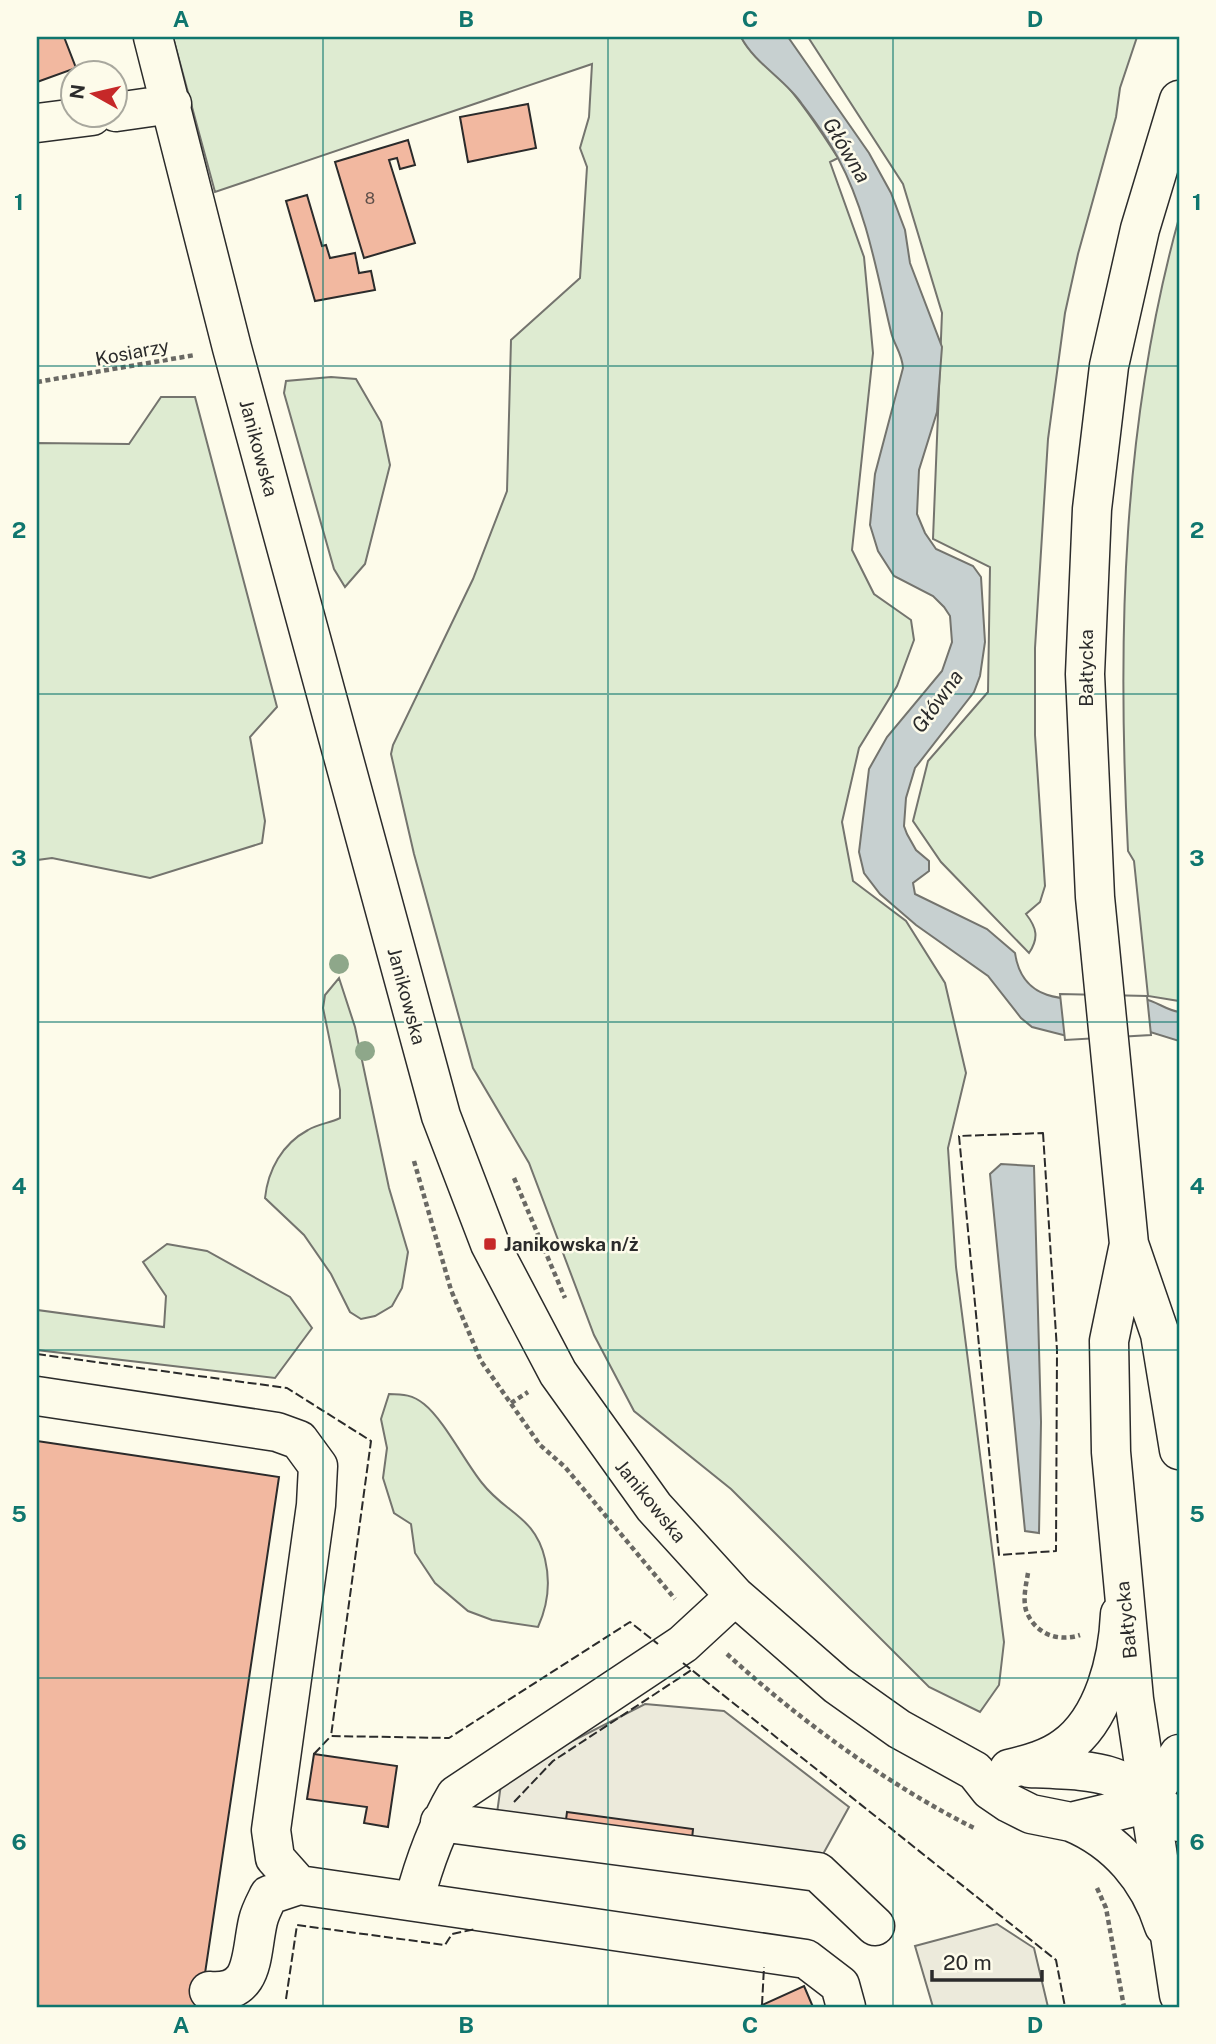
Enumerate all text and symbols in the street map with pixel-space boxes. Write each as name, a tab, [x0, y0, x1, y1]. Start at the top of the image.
text: A	[173, 5, 190, 32]
text: B	[458, 5, 474, 32]
text: C	[742, 5, 758, 32]
text: D	[1027, 5, 1043, 32]
north arrow	[60, 60, 130, 130]
text: N	[65, 83, 89, 101]
water label: Główna	[818, 113, 876, 187]
text: 1	[14, 188, 24, 215]
text: 1	[1192, 188, 1202, 215]
house number: 8	[365, 189, 375, 208]
street label: Kosiarzy	[93, 334, 171, 370]
street label: Janikowska	[235, 397, 283, 499]
text: 2	[12, 516, 26, 543]
text: 2	[1190, 516, 1204, 543]
street label: Bałtycka	[1075, 629, 1097, 707]
water label: Główna	[906, 665, 968, 737]
text: 3	[11, 844, 27, 871]
text: 3	[1189, 844, 1205, 871]
street label: Janikowska	[383, 945, 431, 1047]
text: 4	[11, 1172, 27, 1199]
text: 4	[1189, 1172, 1205, 1199]
place label: Janikowska n/ż	[504, 1233, 638, 1255]
marker: Janikowska n/ż	[482, 1236, 498, 1252]
street label: Janikowska	[611, 1455, 691, 1547]
text: 5	[11, 1500, 27, 1527]
text: 5	[1189, 1500, 1205, 1527]
street label: Bałtycka	[1111, 1580, 1141, 1660]
text: 6	[11, 1828, 27, 1855]
text: 6	[1189, 1828, 1205, 1855]
scale bar	[932, 1939, 1043, 1983]
text: 20 m	[943, 1950, 992, 1975]
text: A	[173, 2011, 190, 2038]
text: B	[458, 2011, 474, 2038]
text: C	[742, 2011, 758, 2038]
text: D	[1027, 2011, 1043, 2038]

